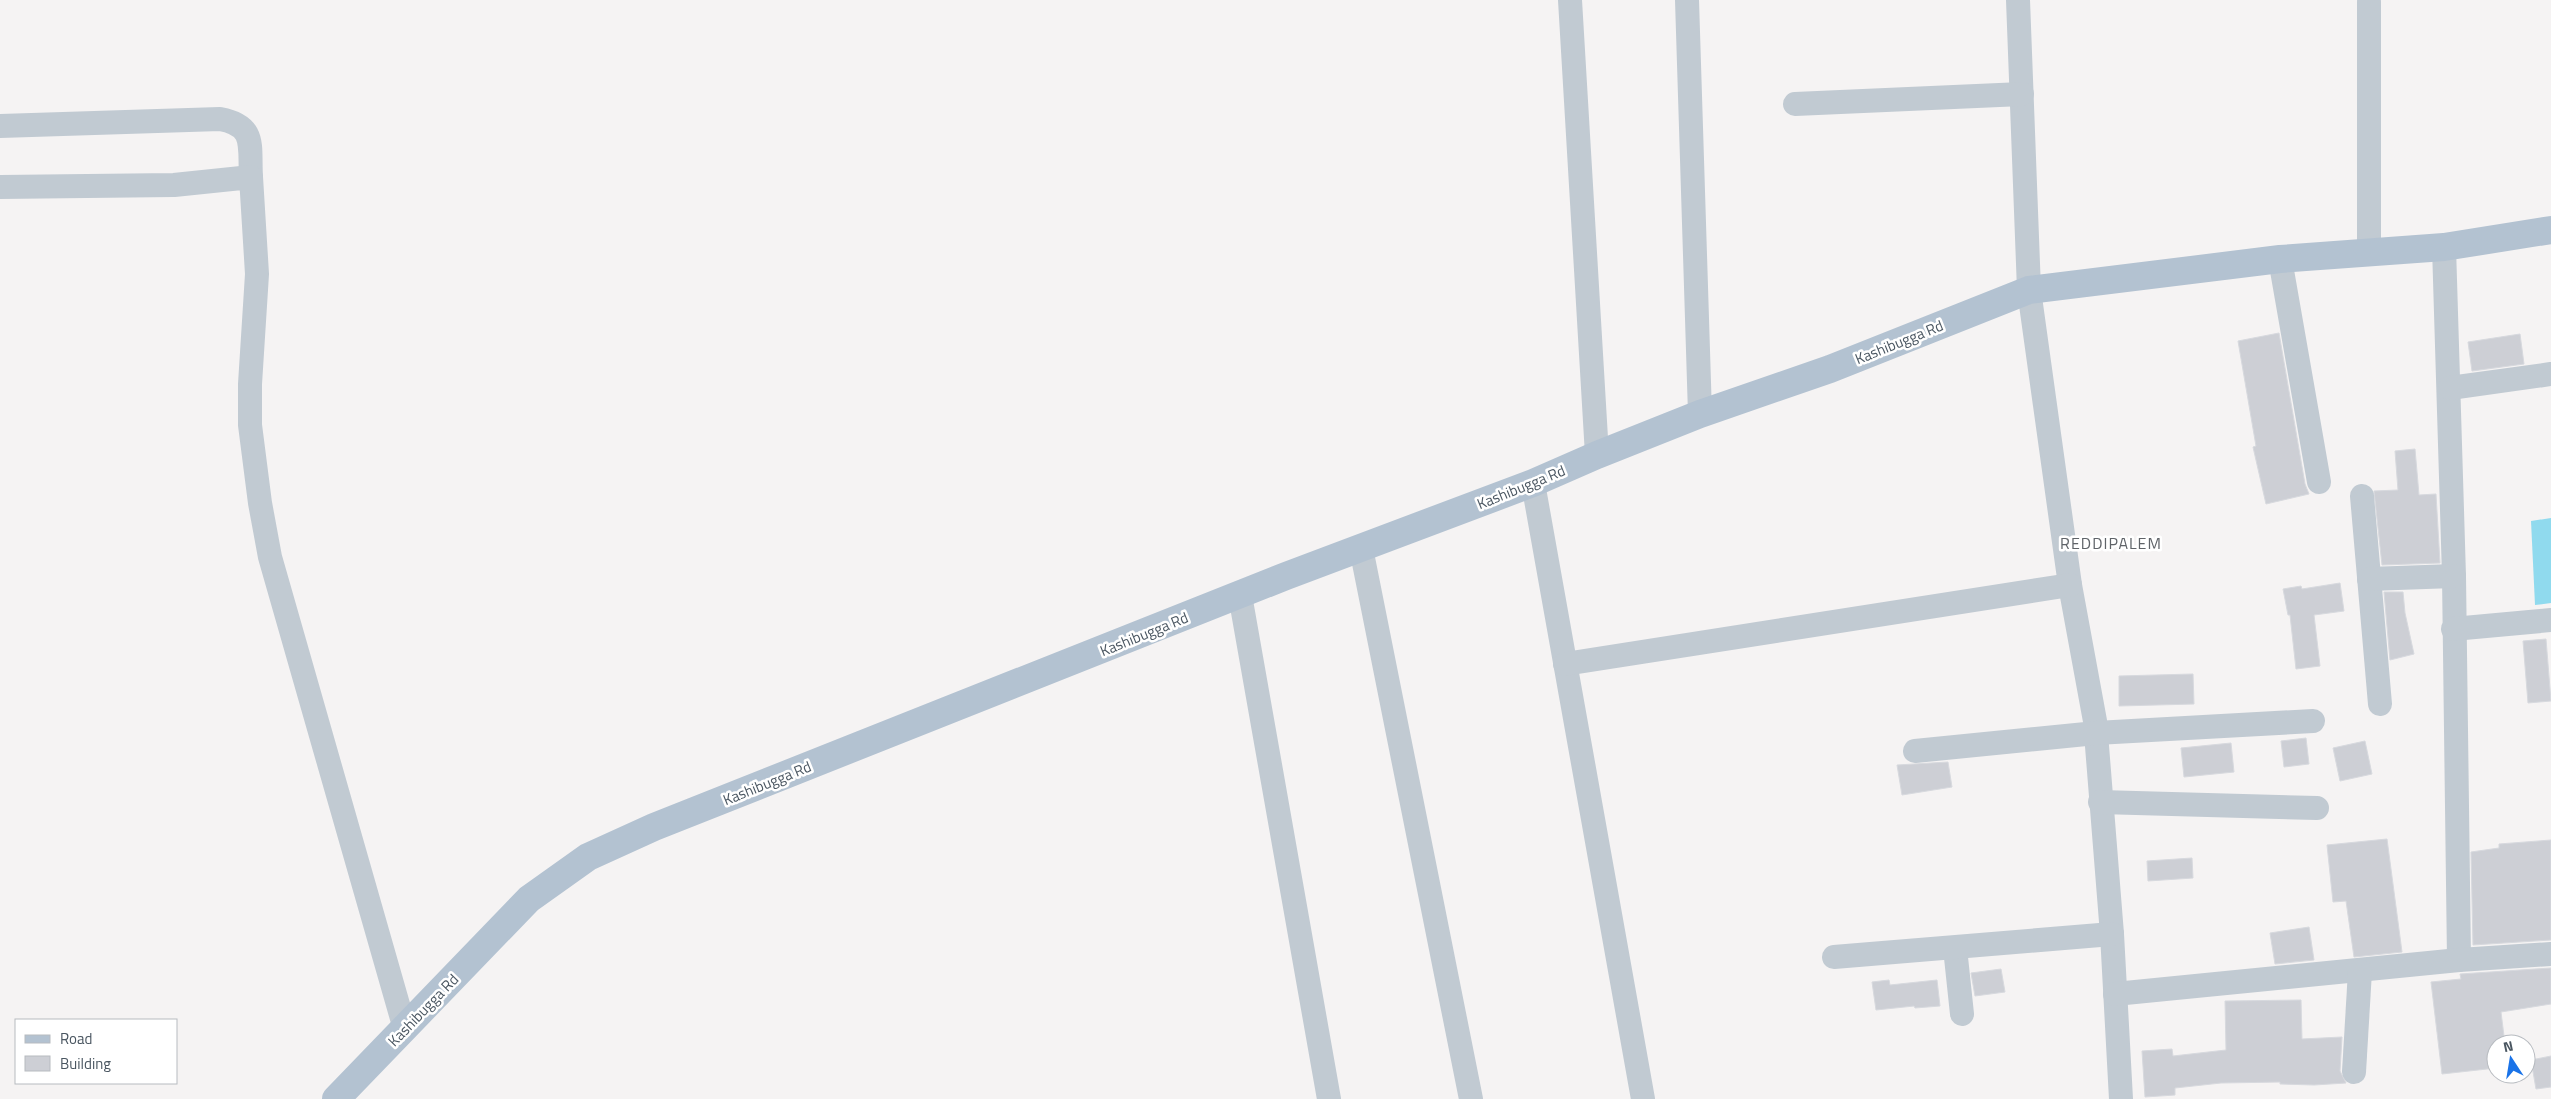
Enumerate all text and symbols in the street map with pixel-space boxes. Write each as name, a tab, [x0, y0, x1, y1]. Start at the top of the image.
street label: Kashibugga Rd	[1851, 314, 1947, 370]
street label: Kashibugga Rd	[1473, 459, 1569, 515]
district label: REDDIPALEM	[2060, 531, 2162, 555]
street label: Kashibugga Rd	[1096, 606, 1192, 662]
street label: Kashibugga Rd	[719, 755, 815, 811]
street label: Kashibugga Rd	[382, 968, 464, 1052]
legend	[15, 1019, 178, 1084]
text: Road	[60, 1027, 92, 1050]
north arrow	[2486, 1034, 2536, 1084]
text: N	[2501, 1035, 2515, 1057]
text: Building	[60, 1052, 111, 1075]

